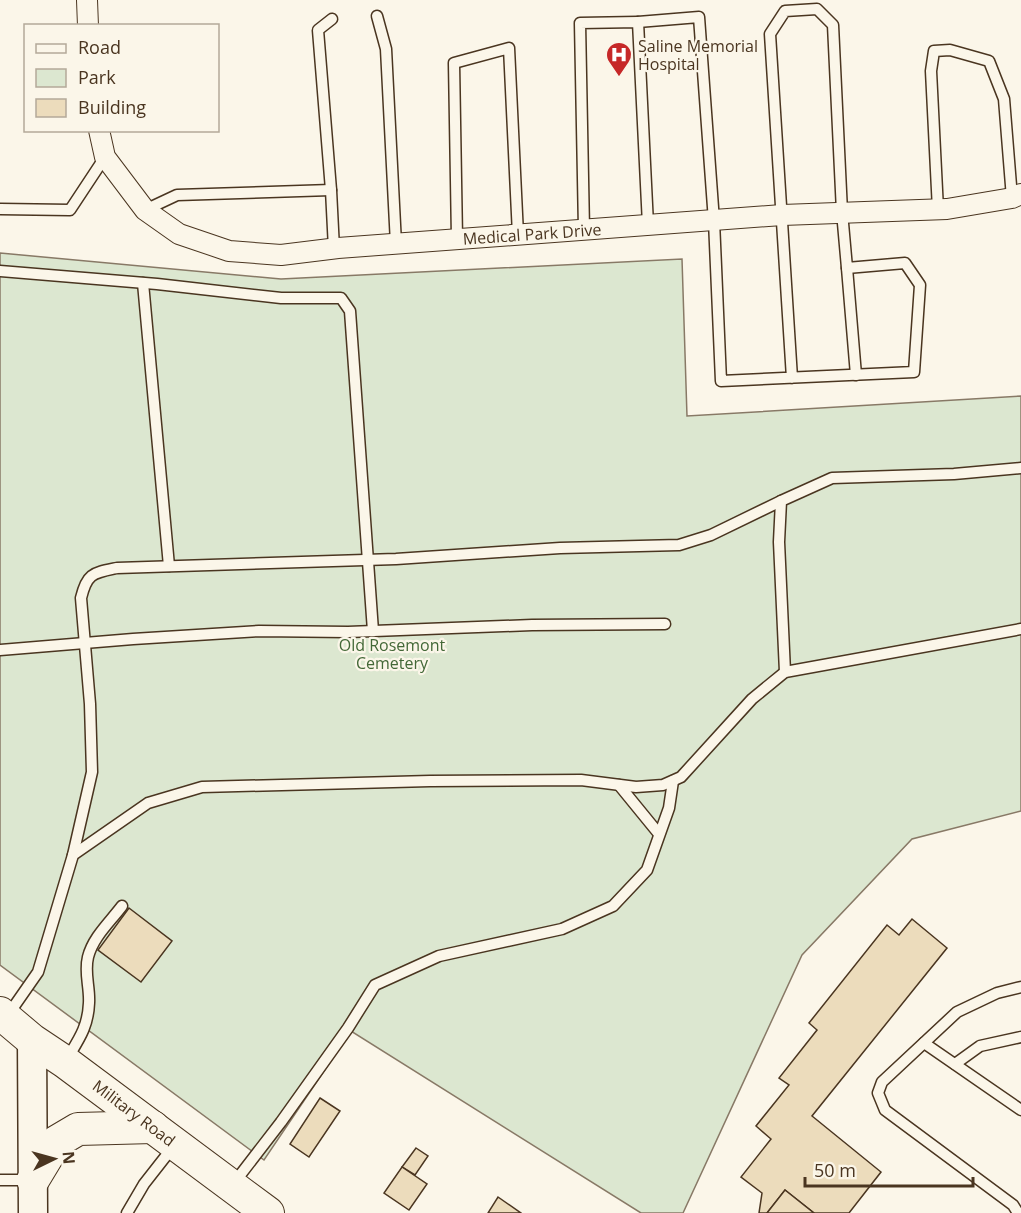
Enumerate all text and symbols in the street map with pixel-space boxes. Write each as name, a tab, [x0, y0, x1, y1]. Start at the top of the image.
legend	[24, 24, 219, 132]
text: Road	[78, 35, 121, 59]
place label: Saline Memorial Hospital	[638, 35, 758, 75]
hospital icon: Saline Memorial Hospital	[604, 40, 634, 78]
text: Park	[78, 65, 116, 89]
text: Building	[78, 95, 146, 119]
street label: Medical Park Drive	[462, 218, 602, 250]
park label: Old Rosemont Cemetery	[339, 634, 446, 674]
street label: Military Road	[88, 1075, 180, 1151]
north arrow	[24, 1129, 84, 1189]
text: N	[57, 1150, 80, 1165]
scale bar	[805, 1150, 973, 1188]
text: 50 m	[814, 1158, 856, 1182]

